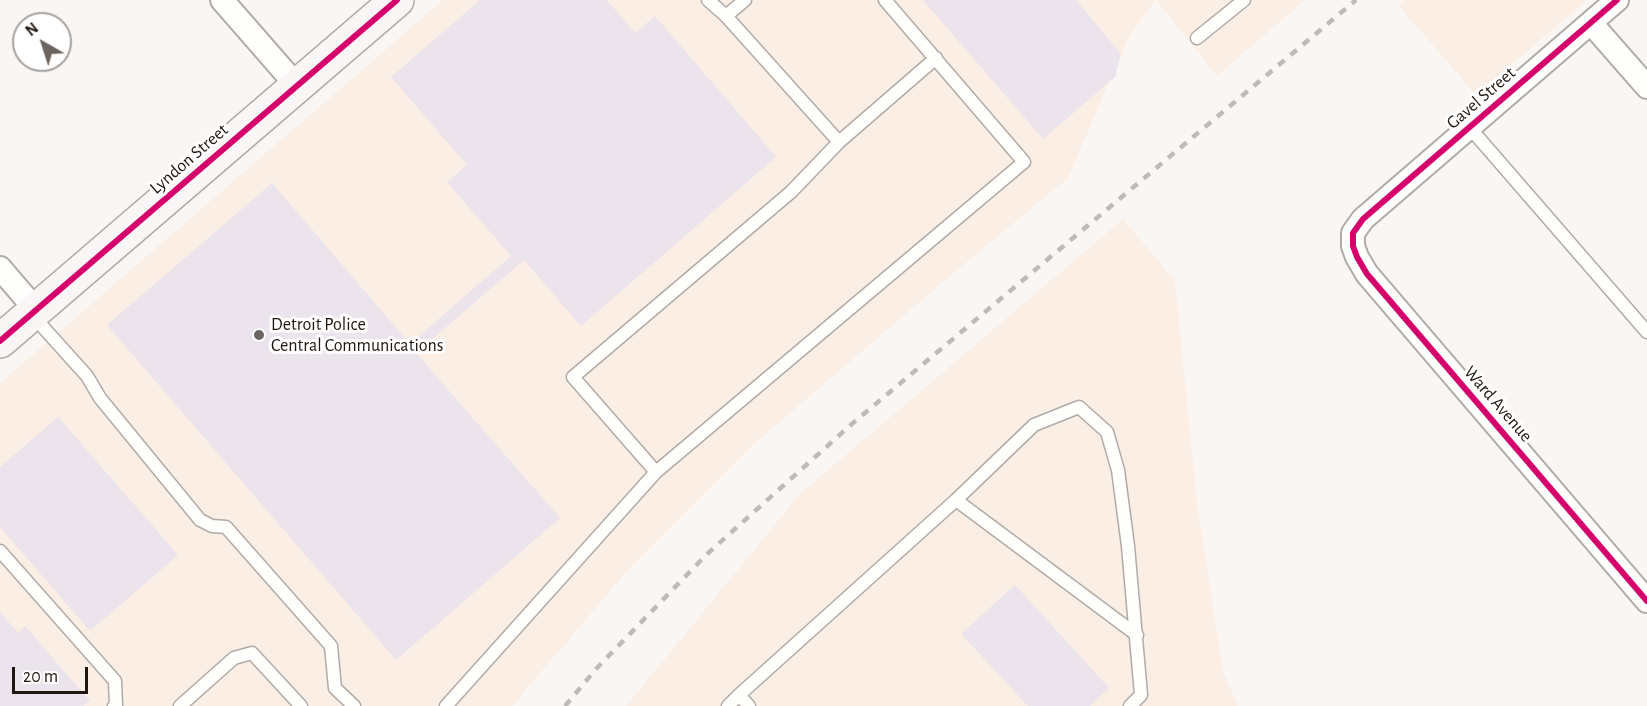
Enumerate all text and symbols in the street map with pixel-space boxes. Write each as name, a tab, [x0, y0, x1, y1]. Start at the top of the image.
north arrow	[12, 12, 72, 72]
text: N	[23, 20, 41, 39]
street label: Gavel Street	[1442, 62, 1520, 134]
street label: Lyndon Street	[145, 119, 233, 199]
place label: Detroit Police Central Communications	[271, 314, 443, 356]
marker: Detroit Police Central Communications	[252, 328, 266, 342]
street label: Ward Avenue	[1459, 362, 1537, 446]
scale bar	[15, 655, 92, 693]
text: 20 m	[23, 668, 58, 686]

